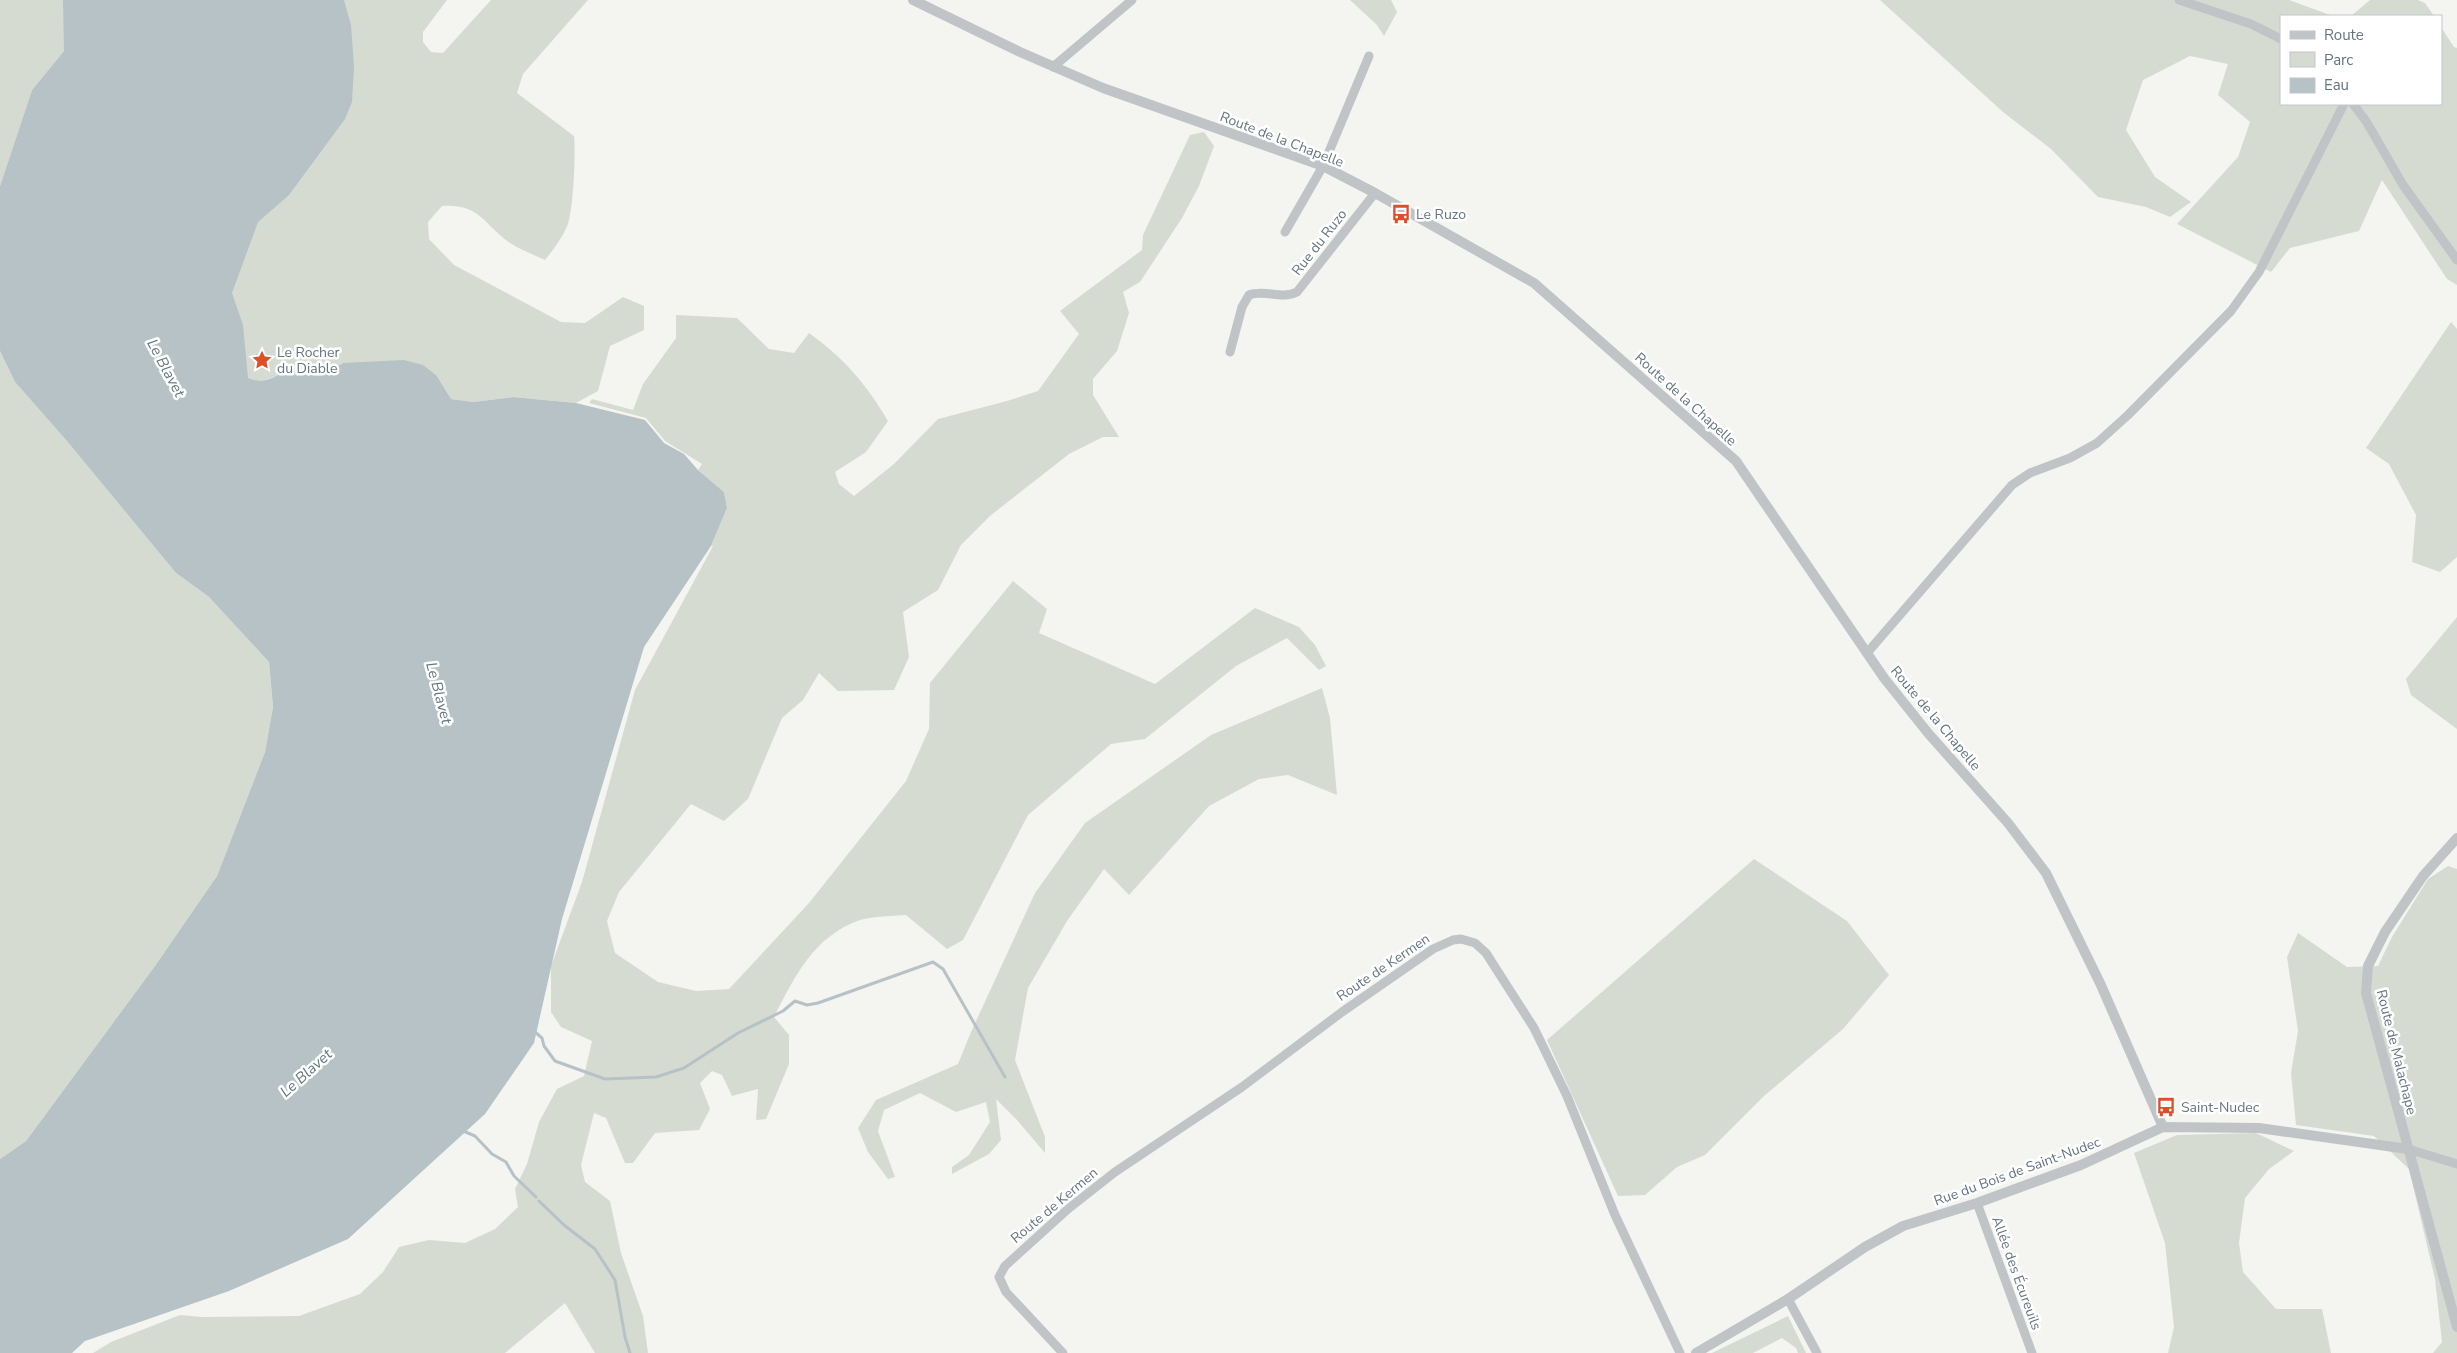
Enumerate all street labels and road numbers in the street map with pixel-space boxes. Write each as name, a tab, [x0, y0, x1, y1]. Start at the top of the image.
street label: Route de la Chapelle	[1217, 107, 1346, 172]
street label: Rue du Ruzo	[1288, 205, 1351, 279]
street label: Route de la Chapelle	[1631, 348, 1741, 450]
street label: Route de la Chapelle	[1886, 662, 1985, 775]
street label: Route de Kermen	[1333, 929, 1434, 1006]
street label: Route de Malachape	[2372, 988, 2421, 1117]
street label: Rue du Bois de Saint-Nudec	[1931, 1132, 2104, 1211]
street label: Route de Kermen	[1007, 1163, 1102, 1247]
street label: Allée des Écureuils	[1987, 1214, 2046, 1333]

